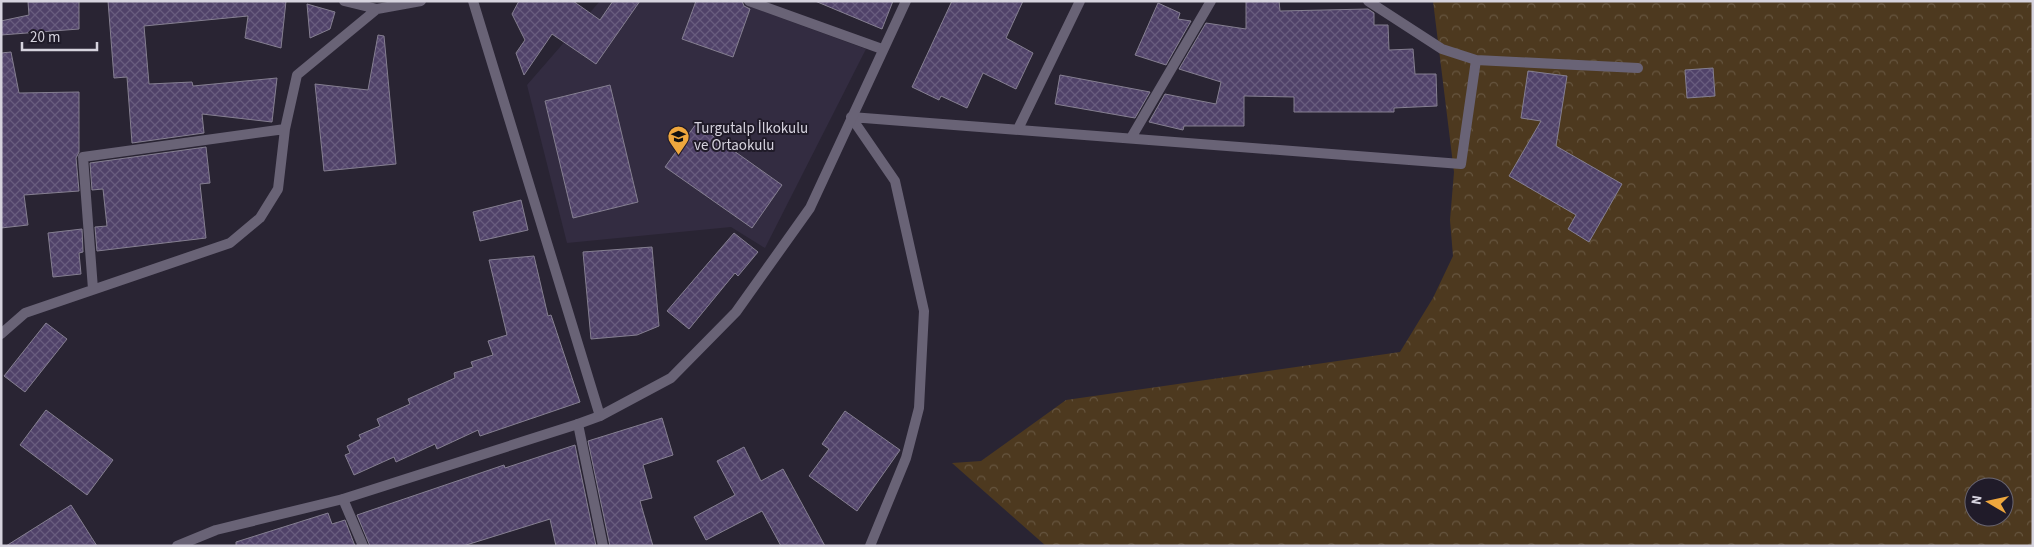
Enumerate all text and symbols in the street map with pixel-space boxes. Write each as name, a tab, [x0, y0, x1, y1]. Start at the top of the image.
scale bar	[22, 20, 98, 52]
text: 20 m	[30, 27, 60, 48]
place label: Turgutalp İlkokulu ve Ortaokulu	[694, 118, 808, 156]
school or university icon: Turgutalp İlkokulu ve Ortaokulu	[666, 125, 690, 156]
north arrow	[1964, 477, 2014, 527]
text: N	[1967, 494, 1988, 506]

